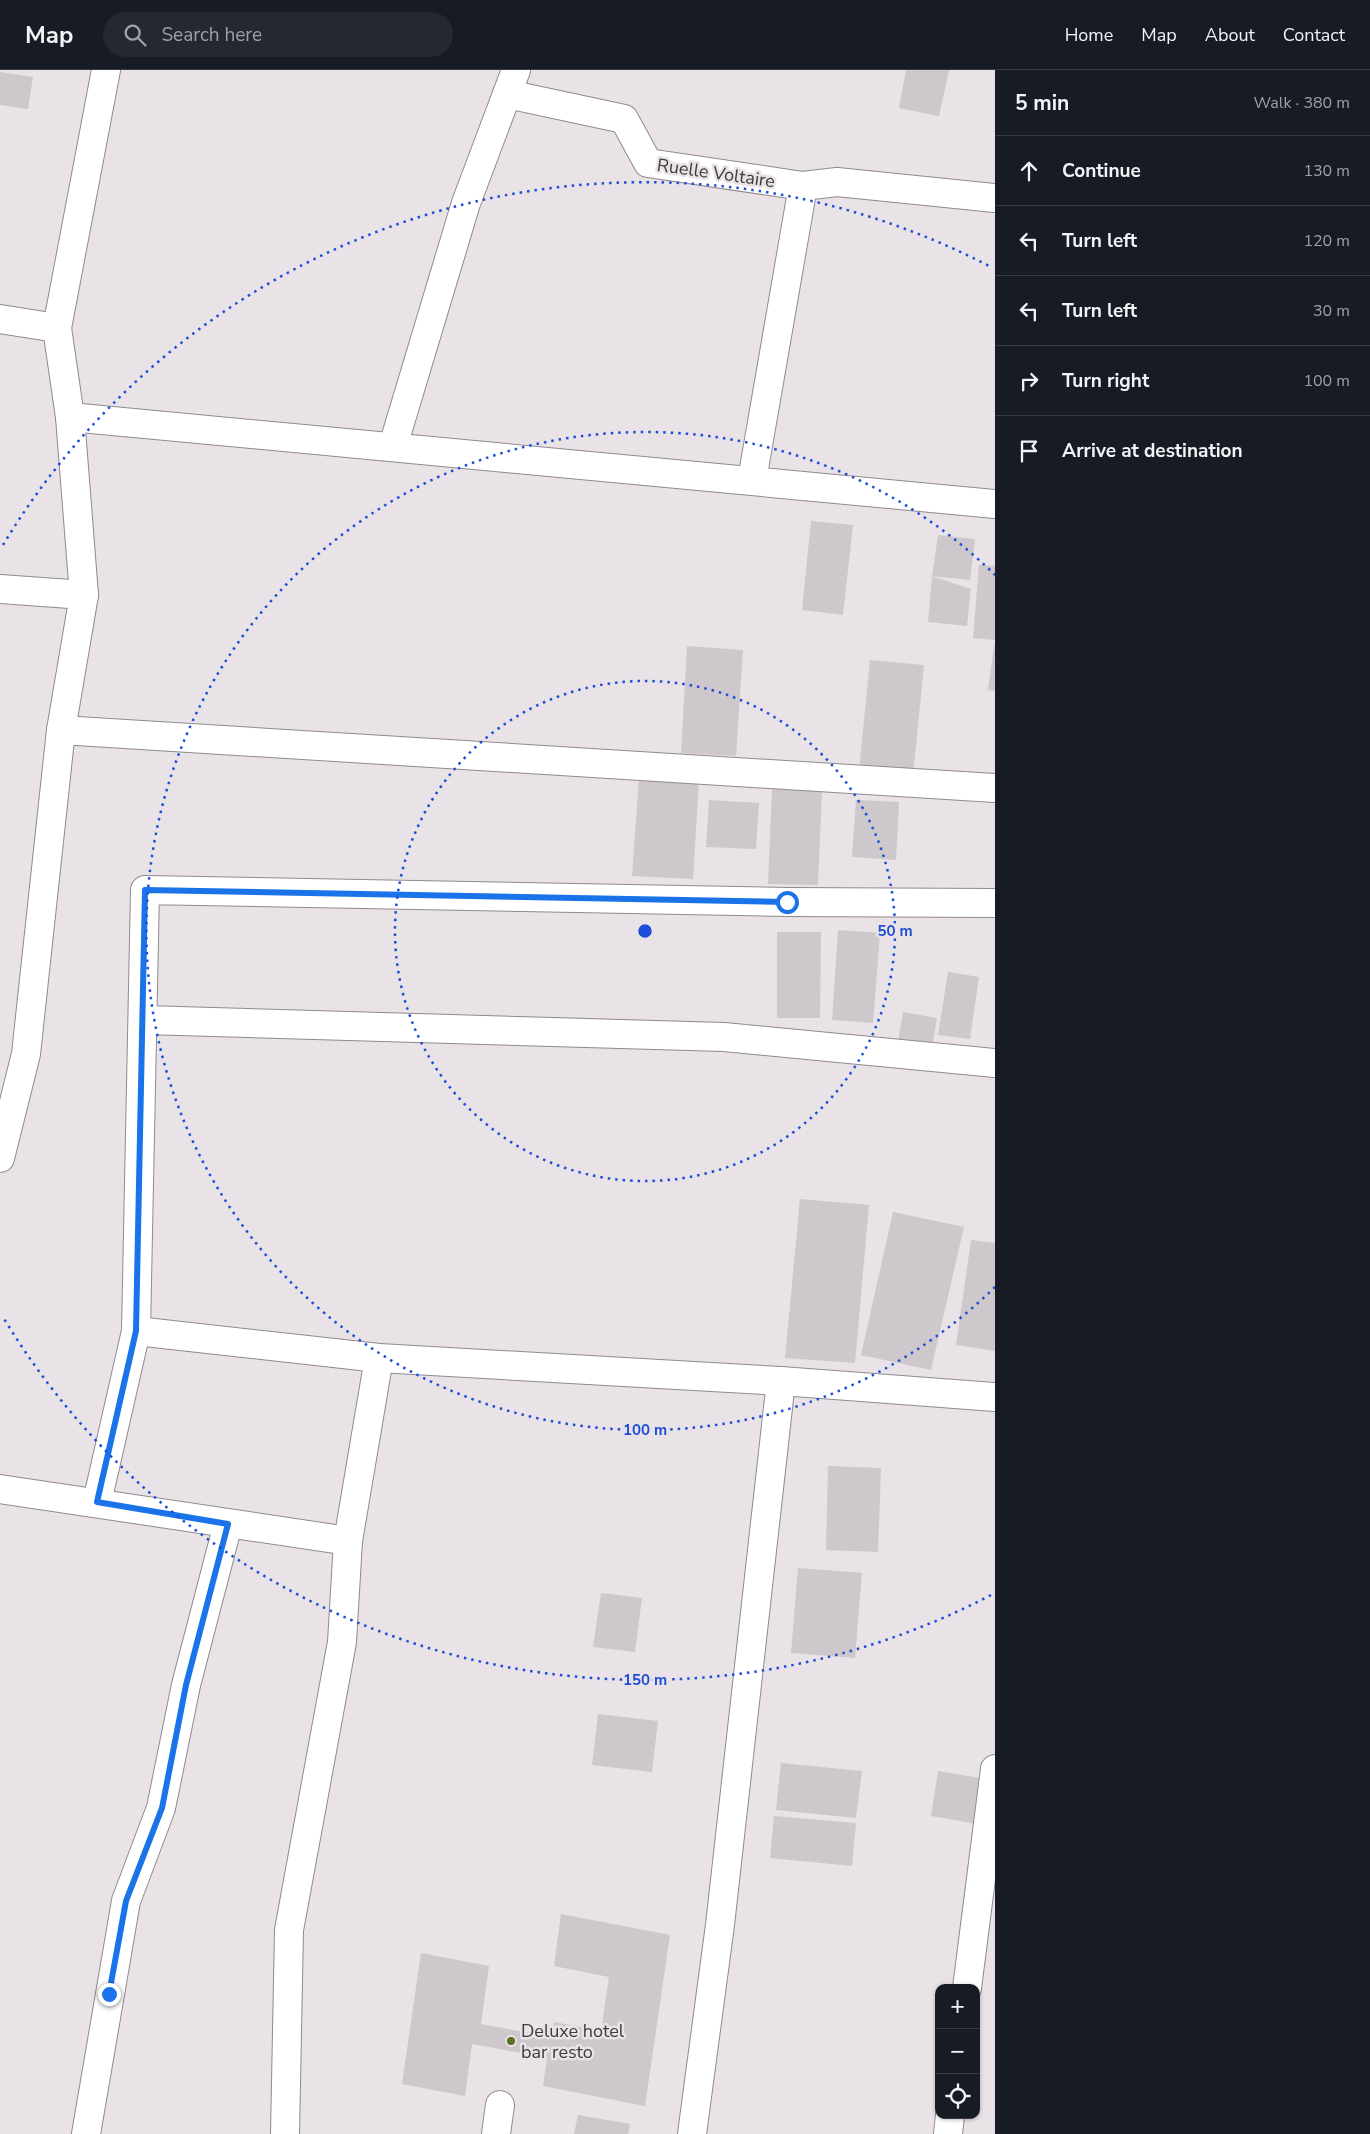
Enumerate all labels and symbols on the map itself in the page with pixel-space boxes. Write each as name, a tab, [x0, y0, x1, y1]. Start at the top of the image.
street label: Ruelle Voltaire	[655, 153, 777, 193]
route start	[776, 891, 799, 914]
text: 50 m	[877, 921, 913, 941]
centre of rings	[636, 922, 654, 940]
text: 100 m	[623, 1420, 667, 1440]
text: 150 m	[623, 1670, 667, 1690]
route end	[98, 1983, 121, 2006]
place label: Deluxe hotel bar resto	[521, 2019, 625, 2064]
marker: Deluxe hotel bar resto	[505, 2035, 517, 2047]

